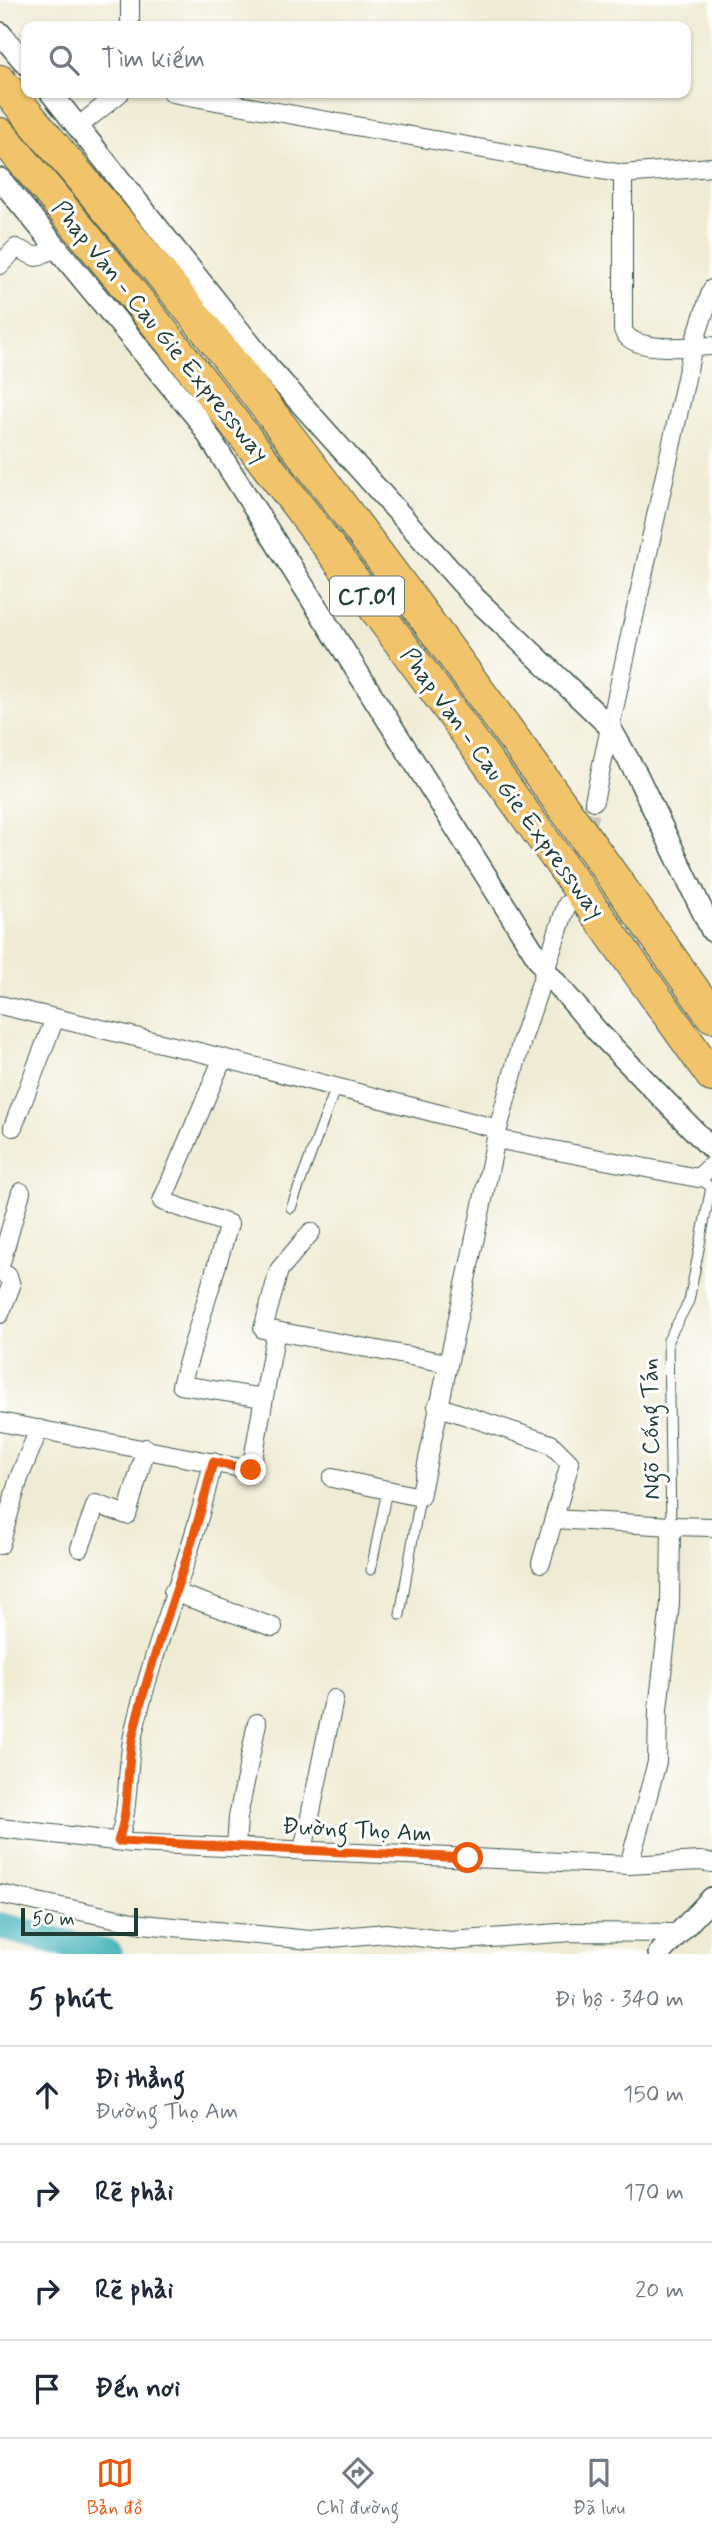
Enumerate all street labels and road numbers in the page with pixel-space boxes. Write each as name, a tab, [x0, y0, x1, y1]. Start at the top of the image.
street label: Phap Van - Cau Gie Expressway	[44, 194, 275, 469]
road number: CT.01	[330, 576, 404, 616]
street label: Phap Van - Cau Gie Expressway	[393, 642, 611, 926]
street label: Ngõ Cống Tán	[635, 1358, 671, 1500]
street label: Đường Thọ Am	[281, 1811, 432, 1853]

